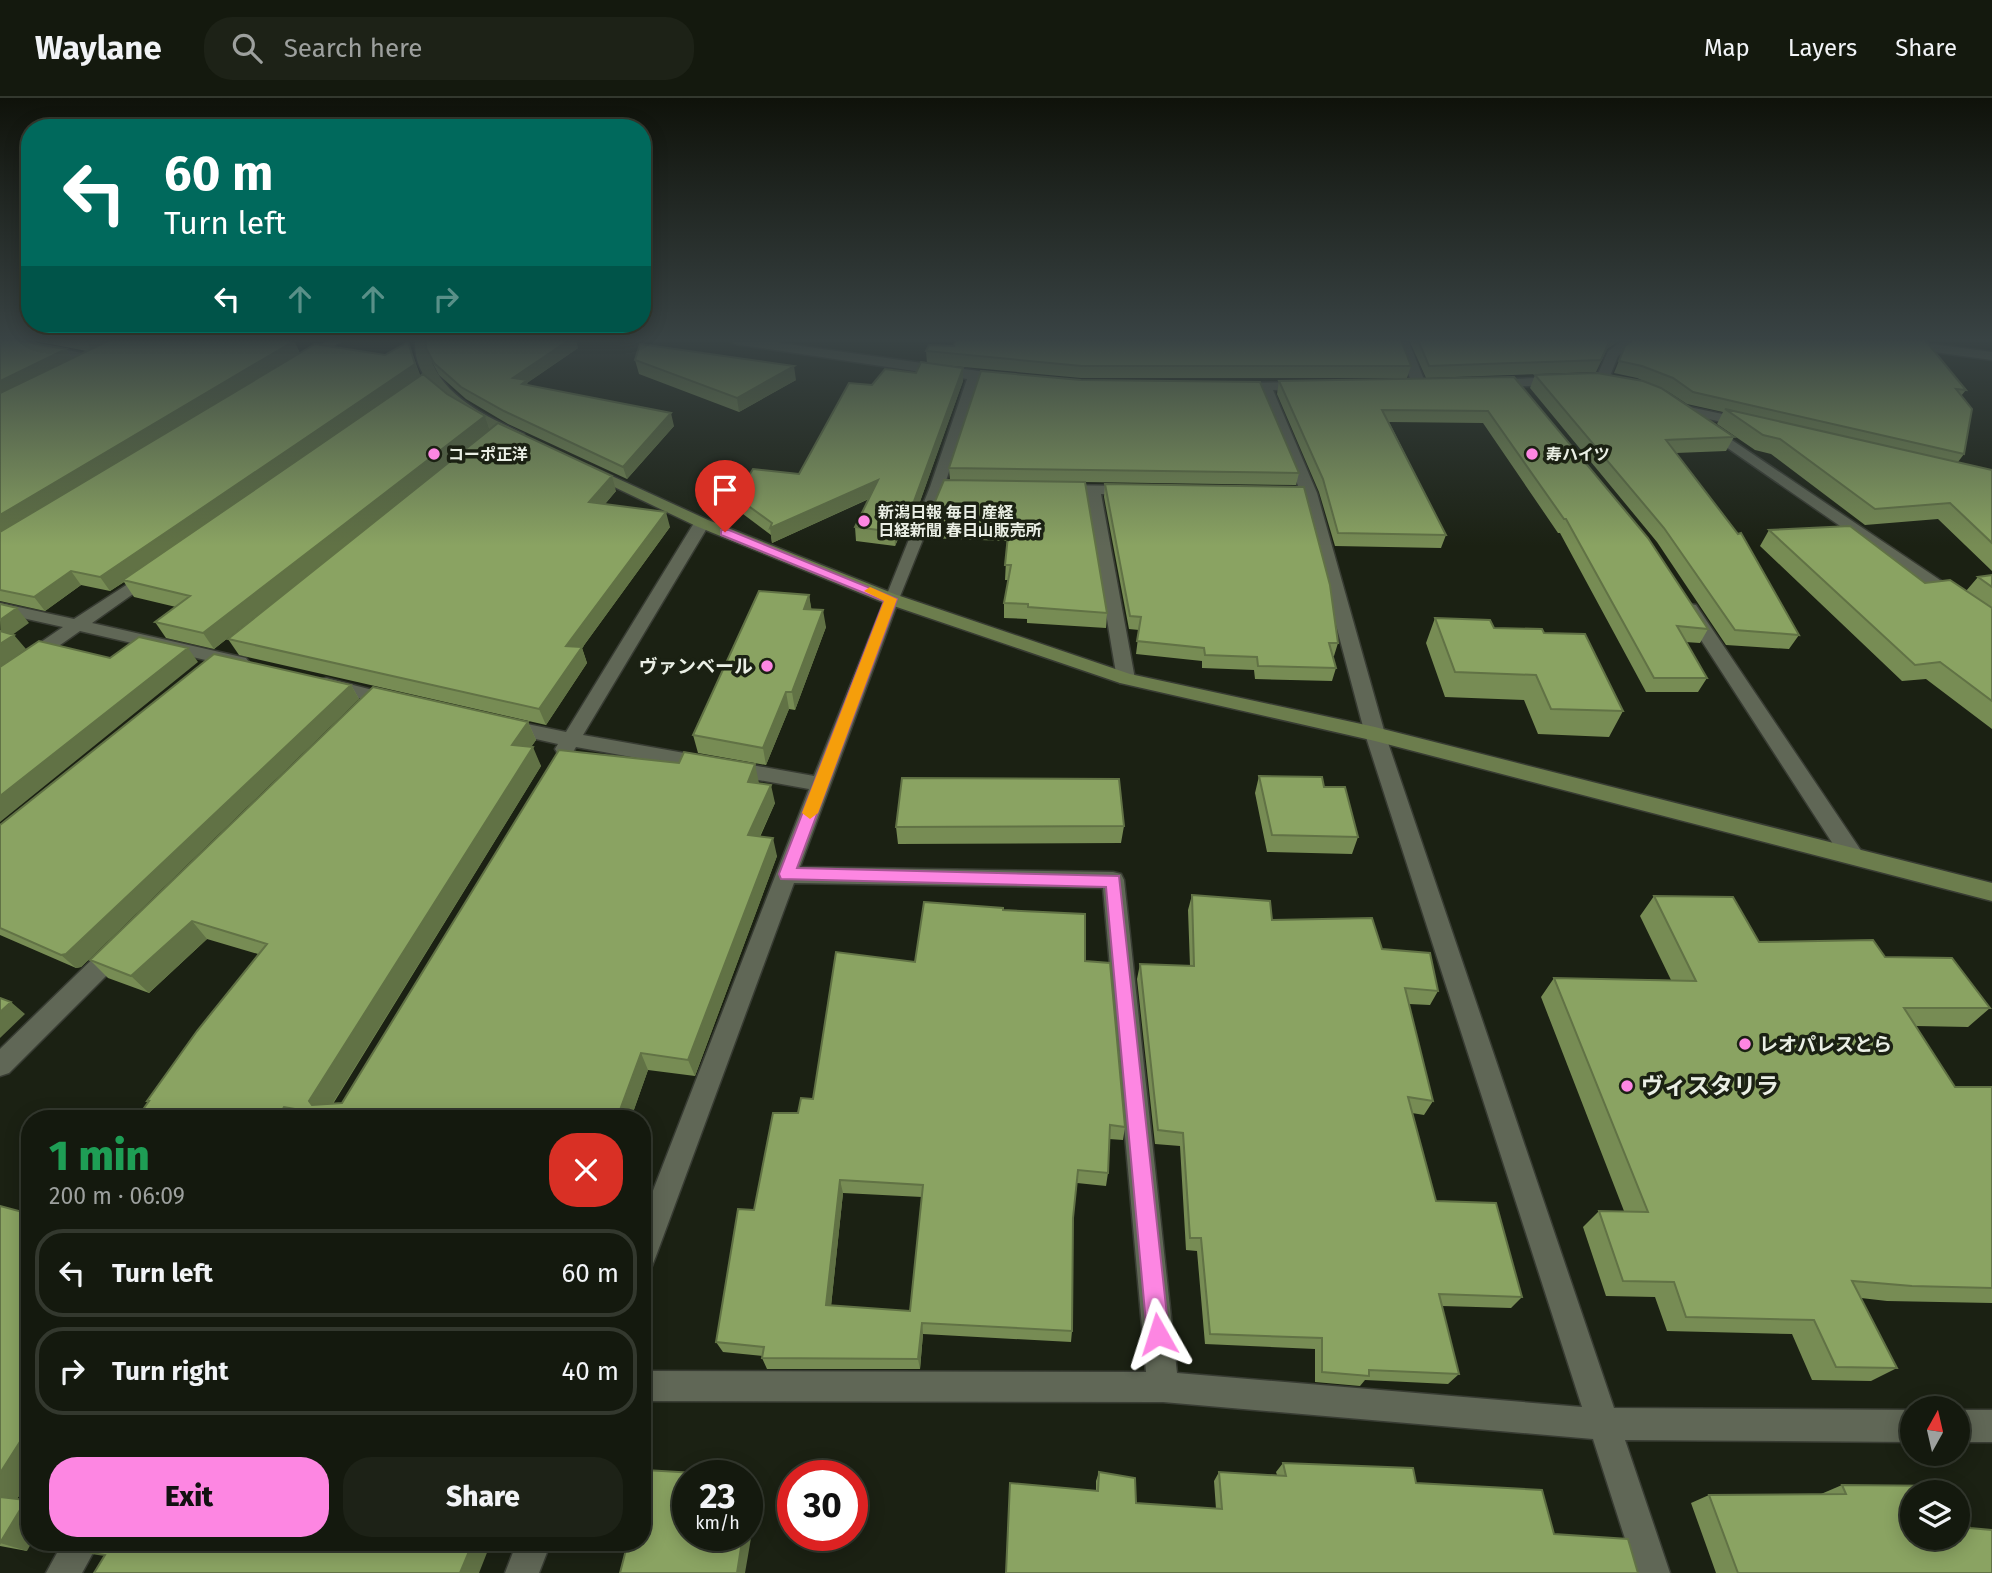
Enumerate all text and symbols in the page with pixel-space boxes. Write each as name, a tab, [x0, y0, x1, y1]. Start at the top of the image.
search box	[204, 17, 694, 80]
text: Waylane	[35, 28, 162, 68]
icon: search	[228, 29, 266, 67]
text: Search here	[284, 33, 423, 64]
text: Map	[1704, 34, 1750, 62]
text: Layers	[1788, 34, 1857, 62]
text: Share	[1895, 34, 1957, 62]
text: 60 m	[164, 144, 273, 203]
icon: left	[49, 147, 140, 238]
text: Turn left	[164, 204, 286, 242]
icon: left	[208, 280, 246, 318]
icon: ahead	[281, 280, 319, 318]
icon: ahead	[354, 280, 392, 318]
icon: right	[427, 280, 465, 318]
place label: コーポ正洋	[448, 445, 528, 464]
place label: 寿ハイツ	[1546, 445, 1610, 464]
marker: コーポ正洋	[426, 446, 442, 462]
marker: 寿ハイツ	[1524, 446, 1540, 462]
pin	[695, 460, 755, 532]
icon: arrive	[706, 471, 744, 509]
place label: 新潟日報 毎日 産経 日経新聞 春日山販売所	[878, 503, 1042, 540]
marker: 新潟日報 毎日 産経 日経新聞 春日山販売所	[856, 513, 872, 529]
place label: ヴァンベール	[639, 655, 753, 678]
marker: ヴァンベール	[759, 658, 775, 674]
place label: レオパレスとら	[1759, 1033, 1892, 1056]
marker: レオパレスとら	[1737, 1036, 1753, 1052]
place label: ヴィスタリラ	[1641, 1072, 1779, 1100]
marker: ヴィスタリラ	[1619, 1078, 1635, 1094]
text: 1 min	[49, 1131, 150, 1181]
button: close	[549, 1133, 623, 1207]
text: 200 m · 06:09	[49, 1182, 185, 1210]
icon: left	[53, 1254, 91, 1292]
text: Turn left	[112, 1258, 213, 1289]
text: 60 m	[561, 1258, 619, 1289]
position arrow	[1121, 1297, 1195, 1371]
icon: right	[53, 1352, 91, 1390]
text: Turn right	[112, 1356, 229, 1387]
text: 40 m	[561, 1356, 619, 1387]
north arrow	[1900, 1396, 1970, 1466]
map controls	[1900, 1396, 1970, 1550]
button: Exit	[49, 1457, 329, 1537]
button: Share	[343, 1457, 623, 1537]
speed limit sign: 30	[777, 1460, 868, 1551]
text: 23	[699, 1475, 736, 1517]
button: layers	[1900, 1480, 1970, 1550]
text: km/h	[695, 1512, 740, 1534]

